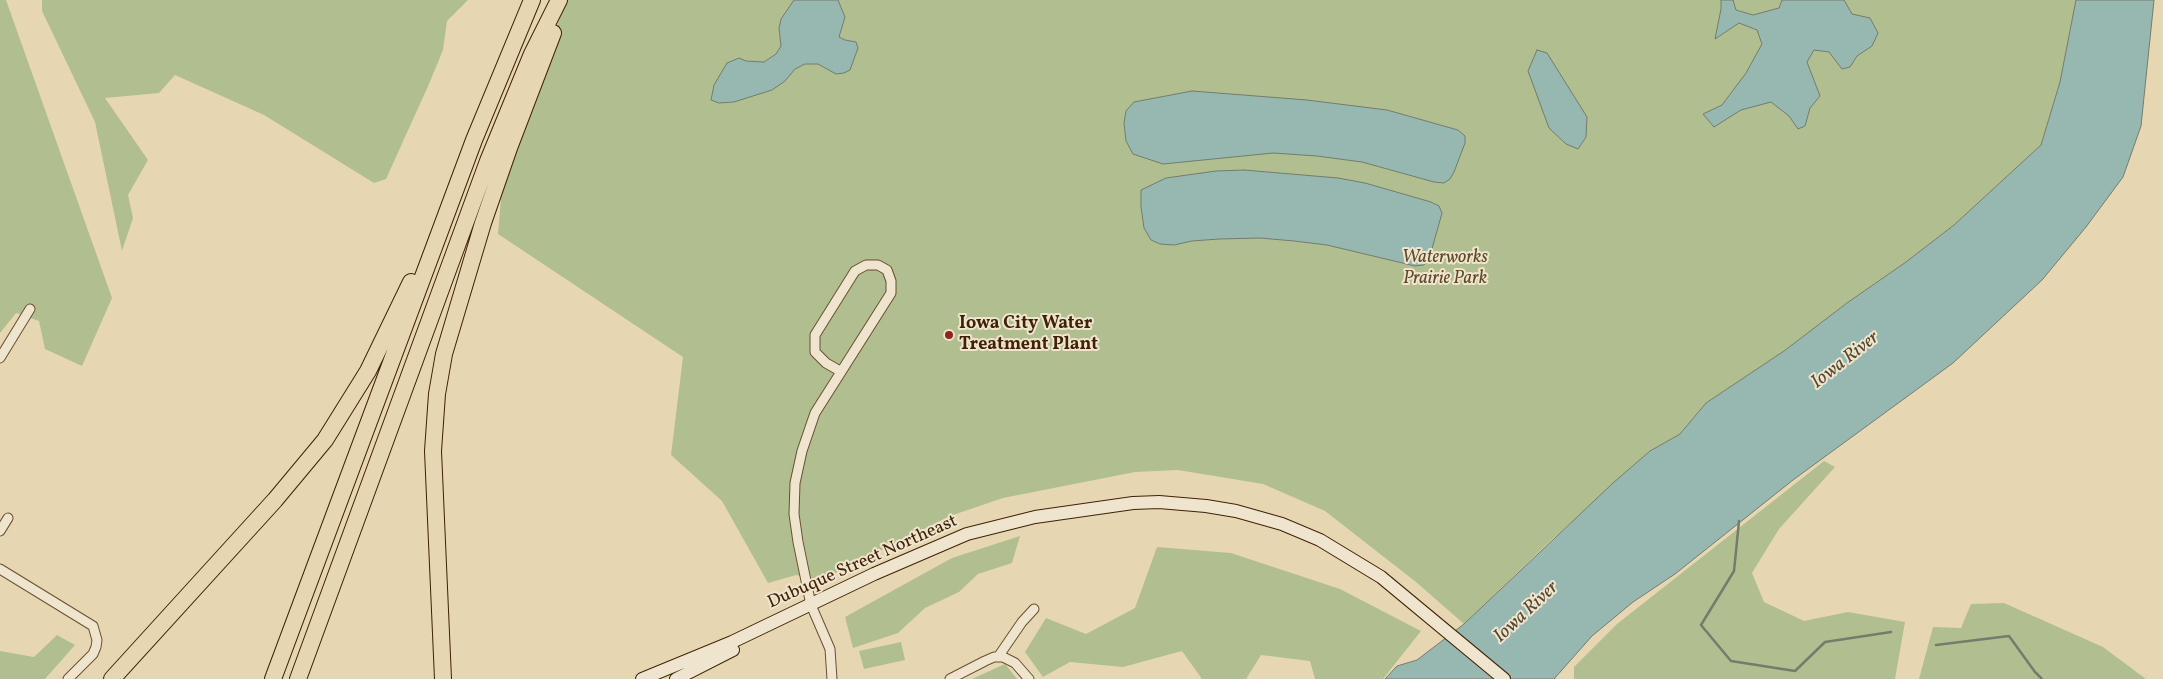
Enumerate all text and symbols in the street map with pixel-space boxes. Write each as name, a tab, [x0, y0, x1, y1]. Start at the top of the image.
park label: Waterworks Prairie Park	[1402, 248, 1488, 290]
place label: Iowa City Water Treatment Plant	[959, 314, 1098, 356]
water label: Iowa River	[1807, 327, 1885, 395]
marker: Iowa City Water Treatment Plant	[943, 329, 955, 341]
street label: Dubuque Street Northeast	[765, 511, 961, 615]
water label: Iowa River	[1490, 577, 1564, 649]

